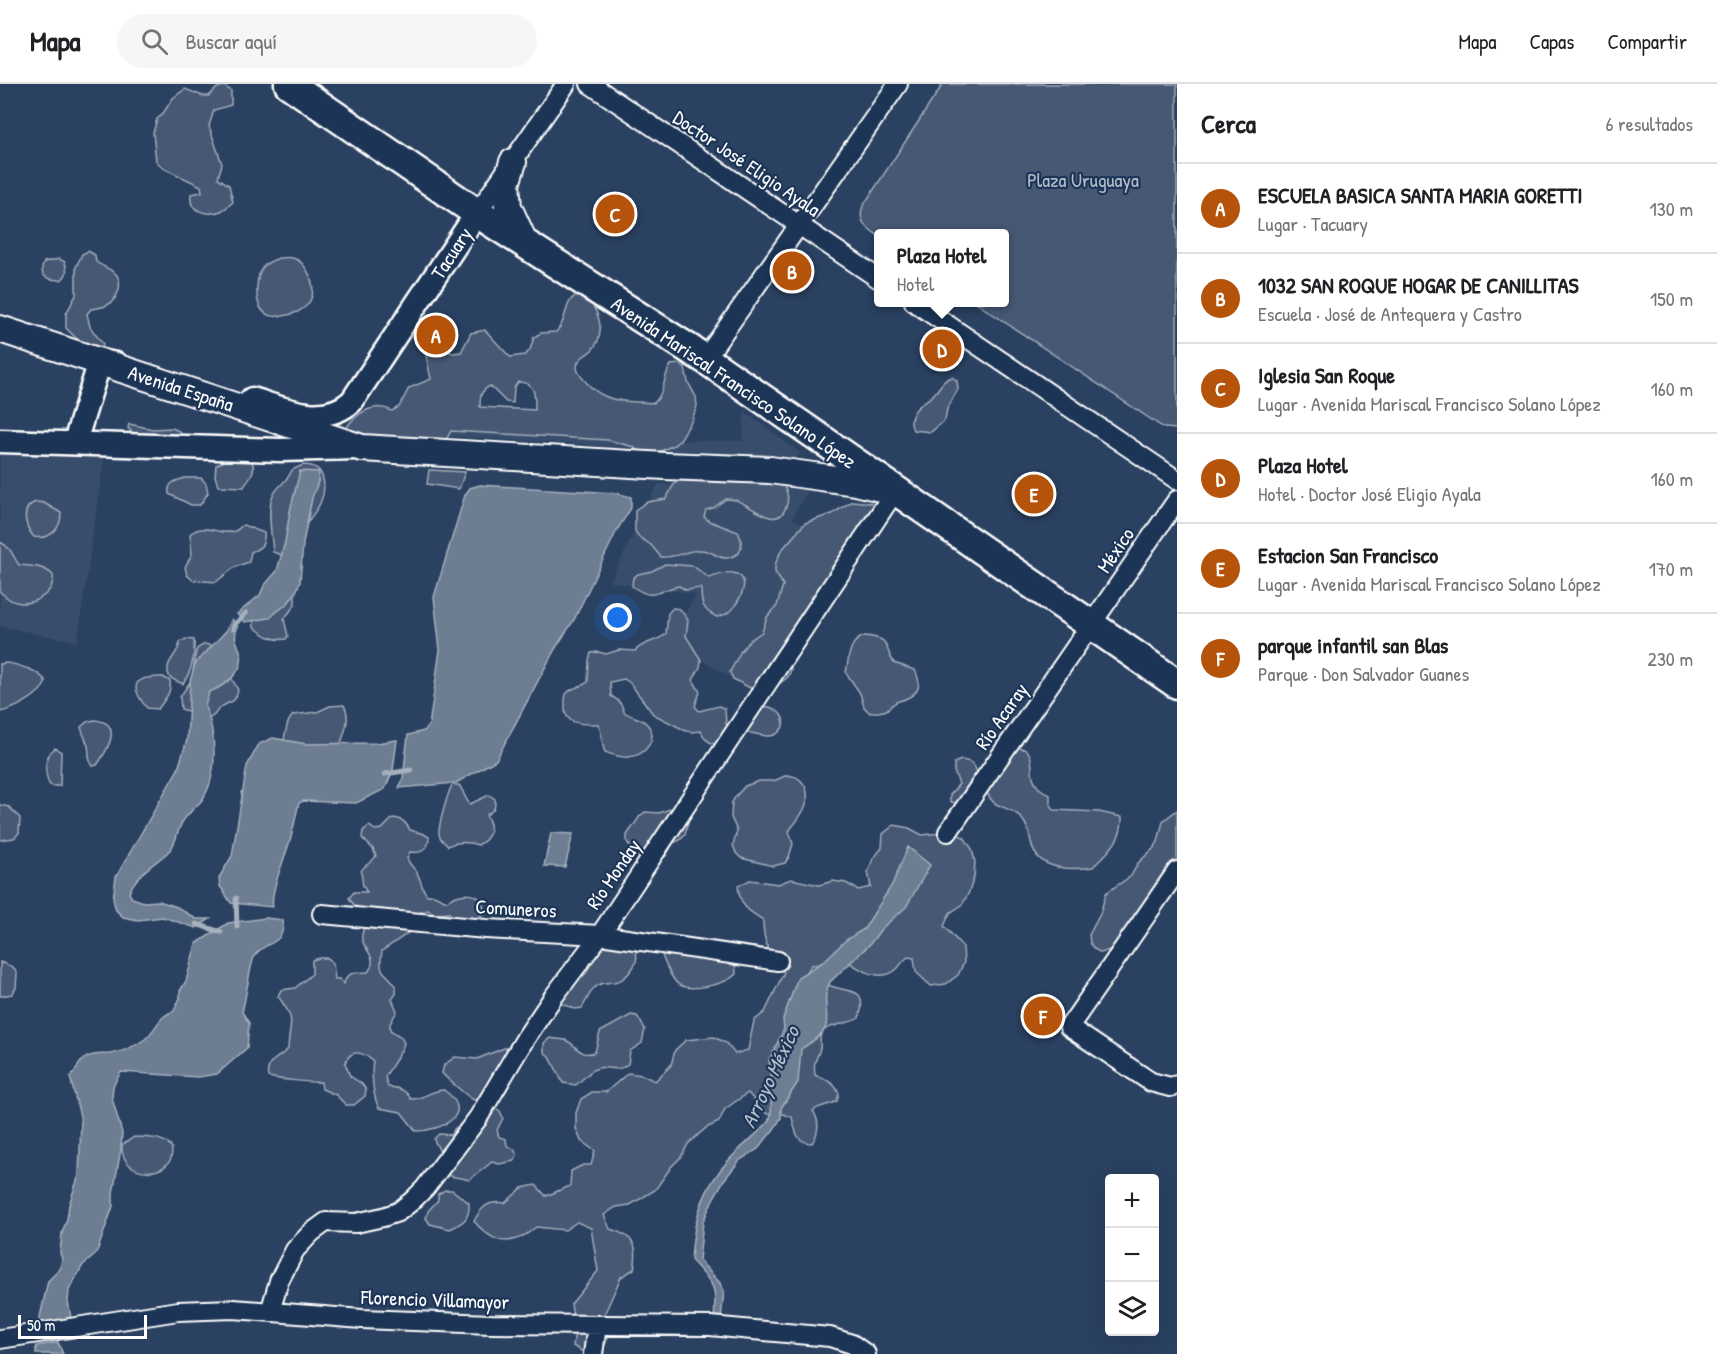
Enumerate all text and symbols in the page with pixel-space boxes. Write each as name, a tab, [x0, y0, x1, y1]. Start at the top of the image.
search box	[117, 14, 537, 68]
text: Mapa	[30, 22, 81, 60]
icon: search	[138, 25, 171, 58]
text: Buscar aquí	[186, 26, 277, 56]
text: Mapa	[1458, 27, 1496, 56]
text: Capas	[1529, 27, 1574, 56]
text: Compartir	[1607, 27, 1687, 56]
street label: Doctor José Eligio Ayala	[668, 104, 826, 222]
text: Cerca	[1201, 106, 1256, 141]
text: 6 resultados	[1605, 110, 1693, 137]
park label: Plaza Uruguaya	[1027, 166, 1139, 193]
text: ESCUELA BASICA SANTA MARIA GORETTI	[1258, 180, 1582, 210]
pin: C	[596, 192, 634, 236]
text: A	[1216, 195, 1225, 222]
text: 130 m	[1650, 195, 1693, 222]
text: Lugar · Tacuary	[1258, 210, 1368, 237]
street label: Tacuary	[424, 222, 478, 284]
popup	[874, 229, 1009, 307]
text: Plaza Hotel	[897, 240, 986, 270]
pin: B	[772, 248, 812, 294]
text: Hotel	[897, 270, 934, 297]
text: 1032 SAN ROQUE HOGAR DE CANILLITAS	[1258, 270, 1579, 300]
text: B	[1215, 285, 1226, 312]
text: 150 m	[1650, 285, 1693, 312]
street label: Avenida Mariscal Francisco Solano López	[606, 290, 862, 474]
text: Escuela · José de Antequera y Castro	[1258, 300, 1522, 327]
pin: A	[416, 312, 456, 358]
pin: D	[922, 326, 962, 372]
street label: Avenida España	[125, 358, 237, 418]
text: Iglesia San Roque	[1258, 360, 1395, 390]
text: C	[1215, 375, 1226, 402]
text: 160 m	[1651, 375, 1693, 402]
text: Lugar · Avenida Mariscal Francisco Solano López	[1258, 390, 1601, 417]
text: Plaza Hotel	[1258, 450, 1348, 480]
text: D	[1216, 465, 1225, 492]
text: 160 m	[1651, 465, 1693, 492]
pin: E	[1014, 472, 1054, 516]
text: Hotel · Doctor José Eligio Ayala	[1258, 480, 1481, 507]
street label: México	[1090, 522, 1140, 578]
text: Estacion San Francisco	[1258, 540, 1438, 570]
text: E	[1216, 555, 1225, 582]
text: 170 m	[1649, 555, 1693, 582]
text: Lugar · Avenida Mariscal Francisco Solano López	[1258, 570, 1601, 597]
your location	[603, 603, 632, 632]
text: parque infantil san Blas	[1258, 630, 1448, 660]
text: F	[1217, 645, 1224, 672]
text: 230 m	[1648, 645, 1693, 672]
text: Parque · Don Salvador Guanes	[1258, 660, 1469, 687]
street label: Río Acaray	[968, 677, 1034, 755]
street label: Río Monday	[580, 834, 646, 914]
street label: Comuneros	[475, 892, 557, 924]
pin: F	[1024, 994, 1062, 1038]
water label: Arroyo México	[734, 1020, 807, 1132]
map controls	[1105, 1174, 1159, 1336]
button: +	[1105, 1174, 1159, 1228]
button: −	[1105, 1228, 1159, 1282]
button: layers	[1105, 1282, 1159, 1336]
street label: Florencio Villamayor	[359, 1283, 510, 1315]
scale bar	[18, 1312, 147, 1340]
text: 50 m	[27, 1314, 56, 1336]

